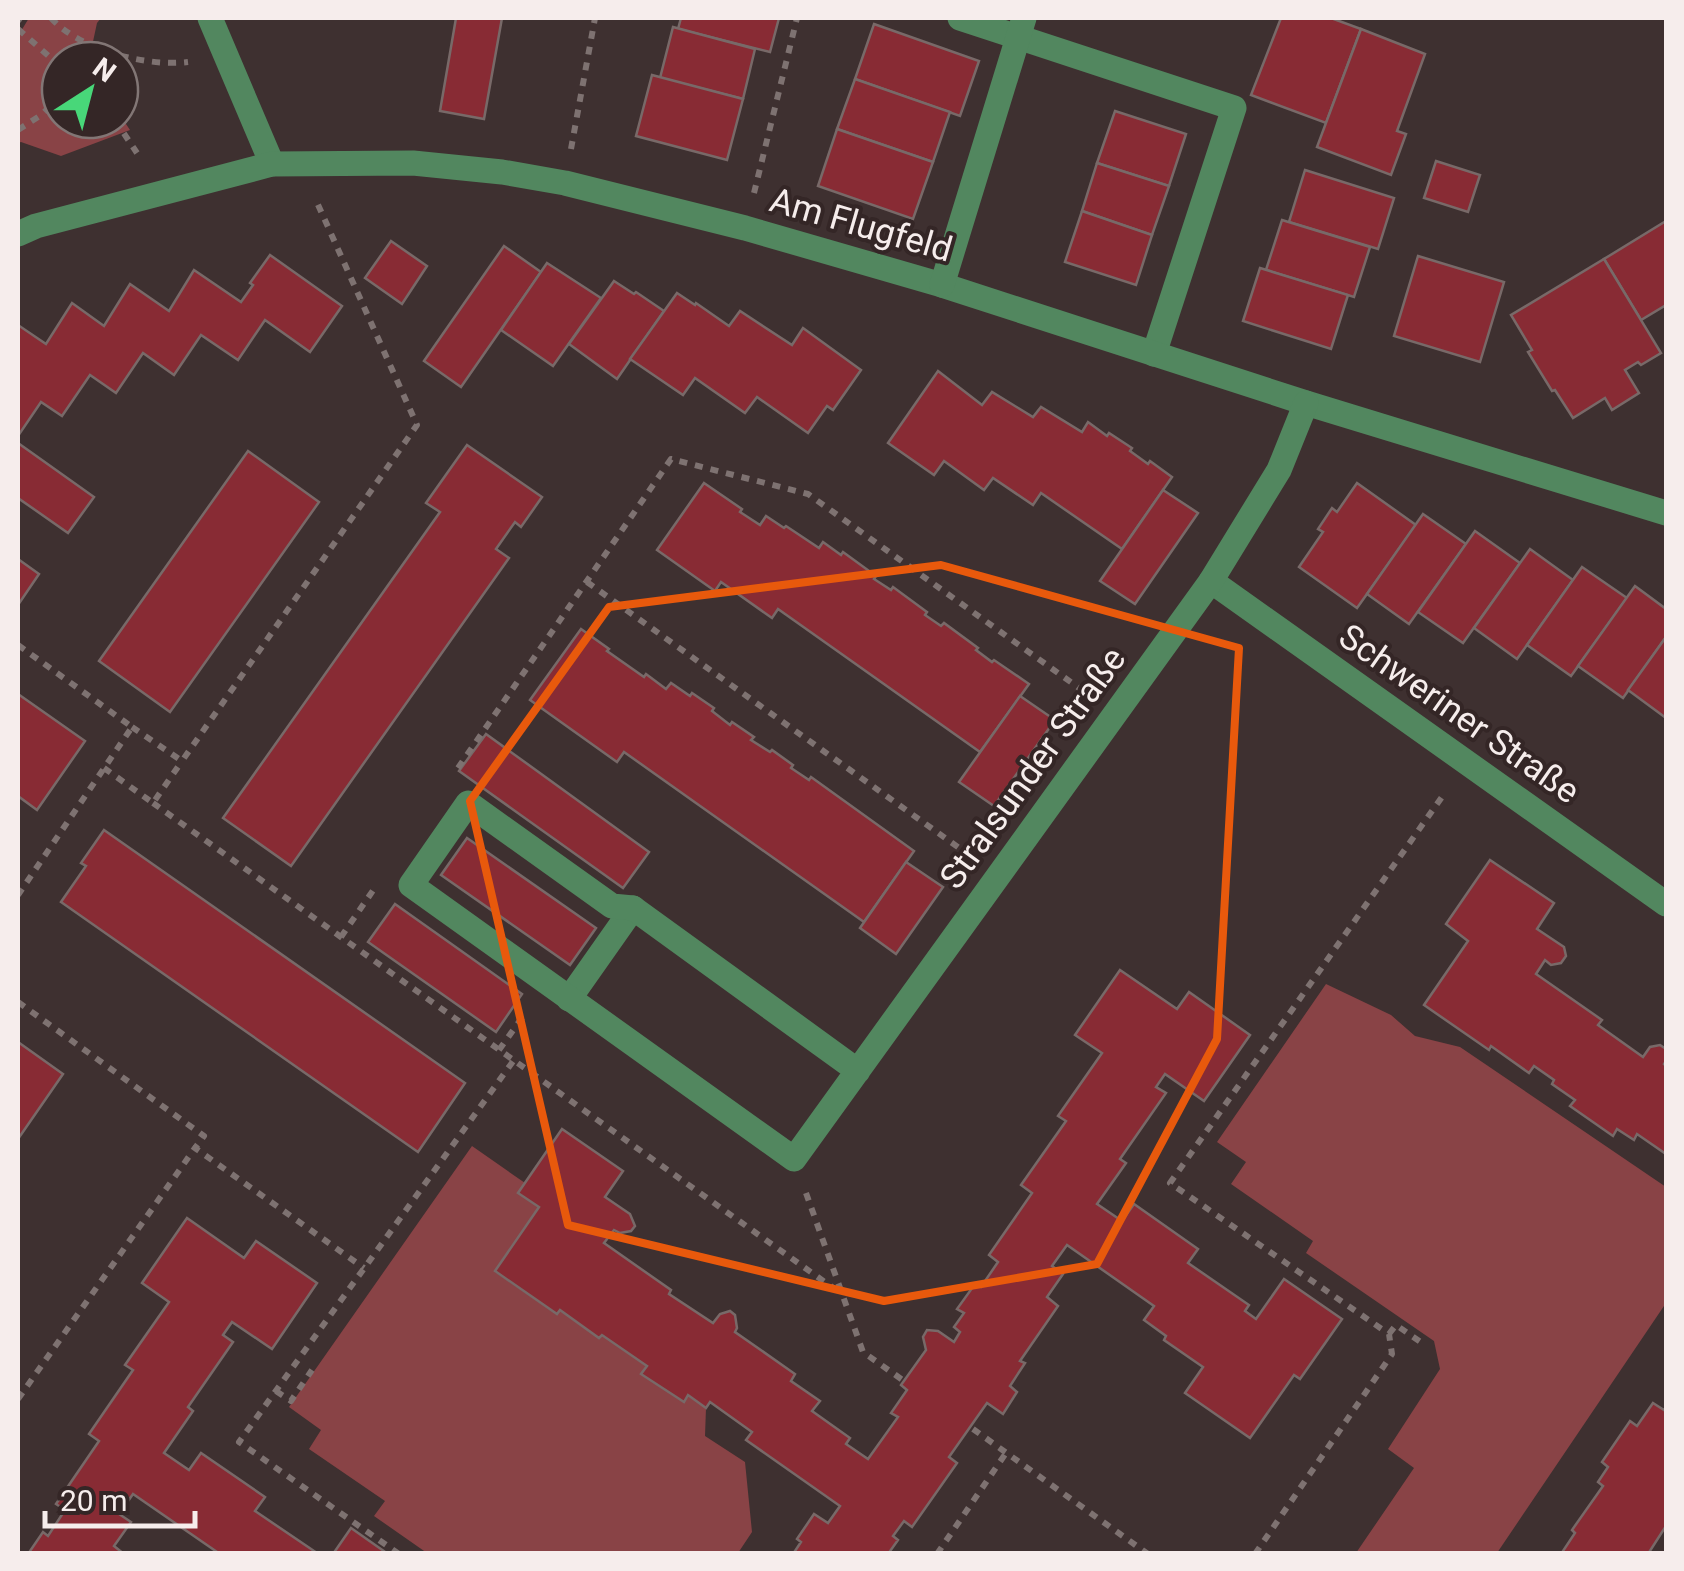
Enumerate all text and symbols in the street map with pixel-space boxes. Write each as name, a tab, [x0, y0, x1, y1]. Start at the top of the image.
north arrow	[40, 40, 140, 140]
text: N	[87, 51, 122, 89]
street label: Am Flugfeld	[765, 179, 957, 271]
street label: Schweriner Straße	[1331, 616, 1587, 812]
street label: Stralsunder Straße	[932, 639, 1134, 897]
scale bar	[45, 1466, 195, 1528]
text: 20 m	[60, 1483, 127, 1518]

